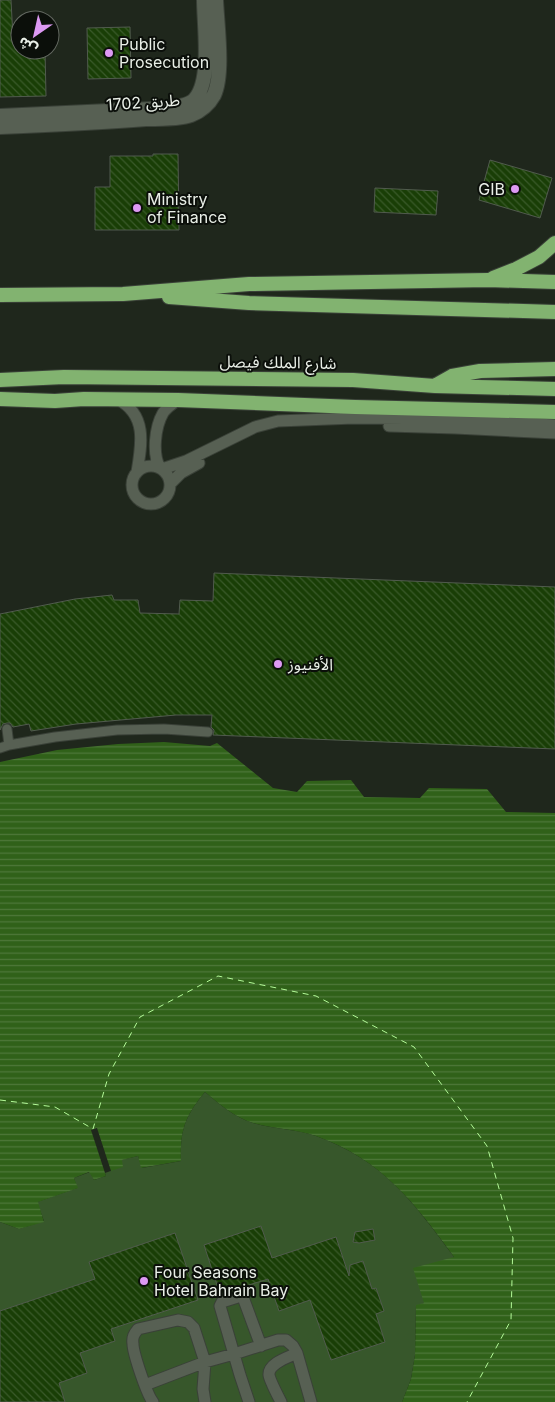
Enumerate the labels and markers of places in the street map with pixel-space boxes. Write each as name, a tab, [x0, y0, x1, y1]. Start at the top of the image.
place label: Public Prosecution	[119, 34, 209, 72]
marker: Public Prosecution	[103, 47, 115, 59]
place label: GIB	[478, 179, 505, 199]
marker: GIB	[509, 183, 521, 195]
place label: Ministry of Finance	[147, 189, 227, 227]
marker: Ministry of Finance	[131, 202, 143, 214]
place label: الأفنيوز	[287, 654, 333, 674]
marker: الأفنيوز	[272, 658, 284, 670]
place label: Four Seasons Hotel Bahrain Bay	[154, 1262, 288, 1300]
marker: Four Seasons Hotel Bahrain Bay	[138, 1275, 150, 1287]

